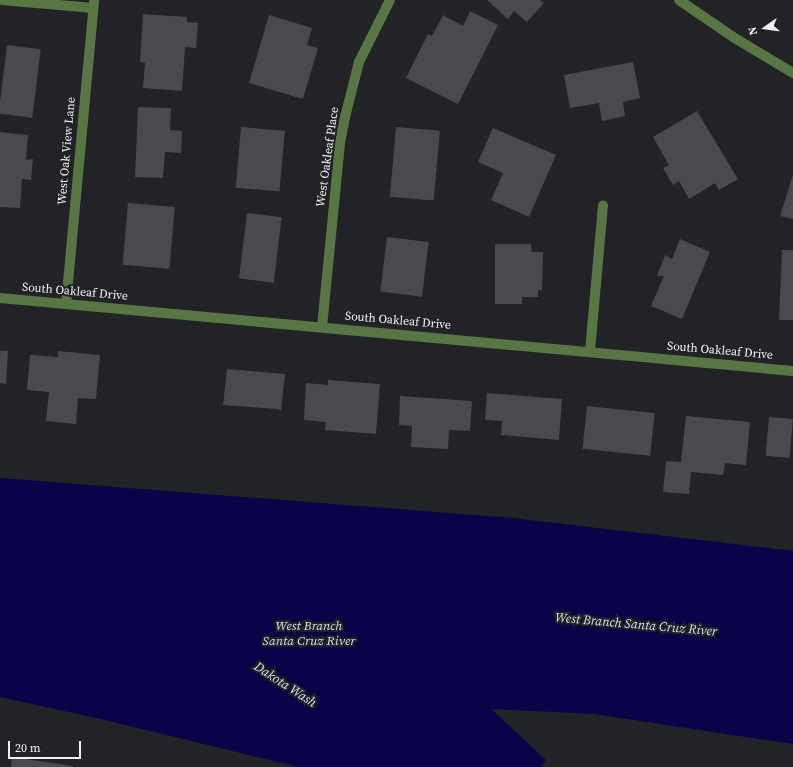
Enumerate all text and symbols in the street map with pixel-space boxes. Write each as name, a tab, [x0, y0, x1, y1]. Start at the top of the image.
north arrow	[745, 8, 785, 48]
text: N	[745, 25, 761, 37]
street label: West Oak View Lane	[55, 96, 79, 206]
street label: West Oakleaf Place	[314, 106, 342, 208]
street label: South Oakleaf Drive	[21, 280, 129, 304]
street label: South Oakleaf Drive	[344, 309, 452, 333]
street label: South Oakleaf Drive	[666, 339, 774, 363]
water label: West Branch Santa Cruz River	[554, 610, 718, 640]
water label: West Branch Santa Cruz River	[263, 619, 355, 650]
water label: Dakota Wash	[251, 659, 319, 711]
scale bar	[10, 733, 83, 759]
text: 20 m	[15, 740, 41, 756]

